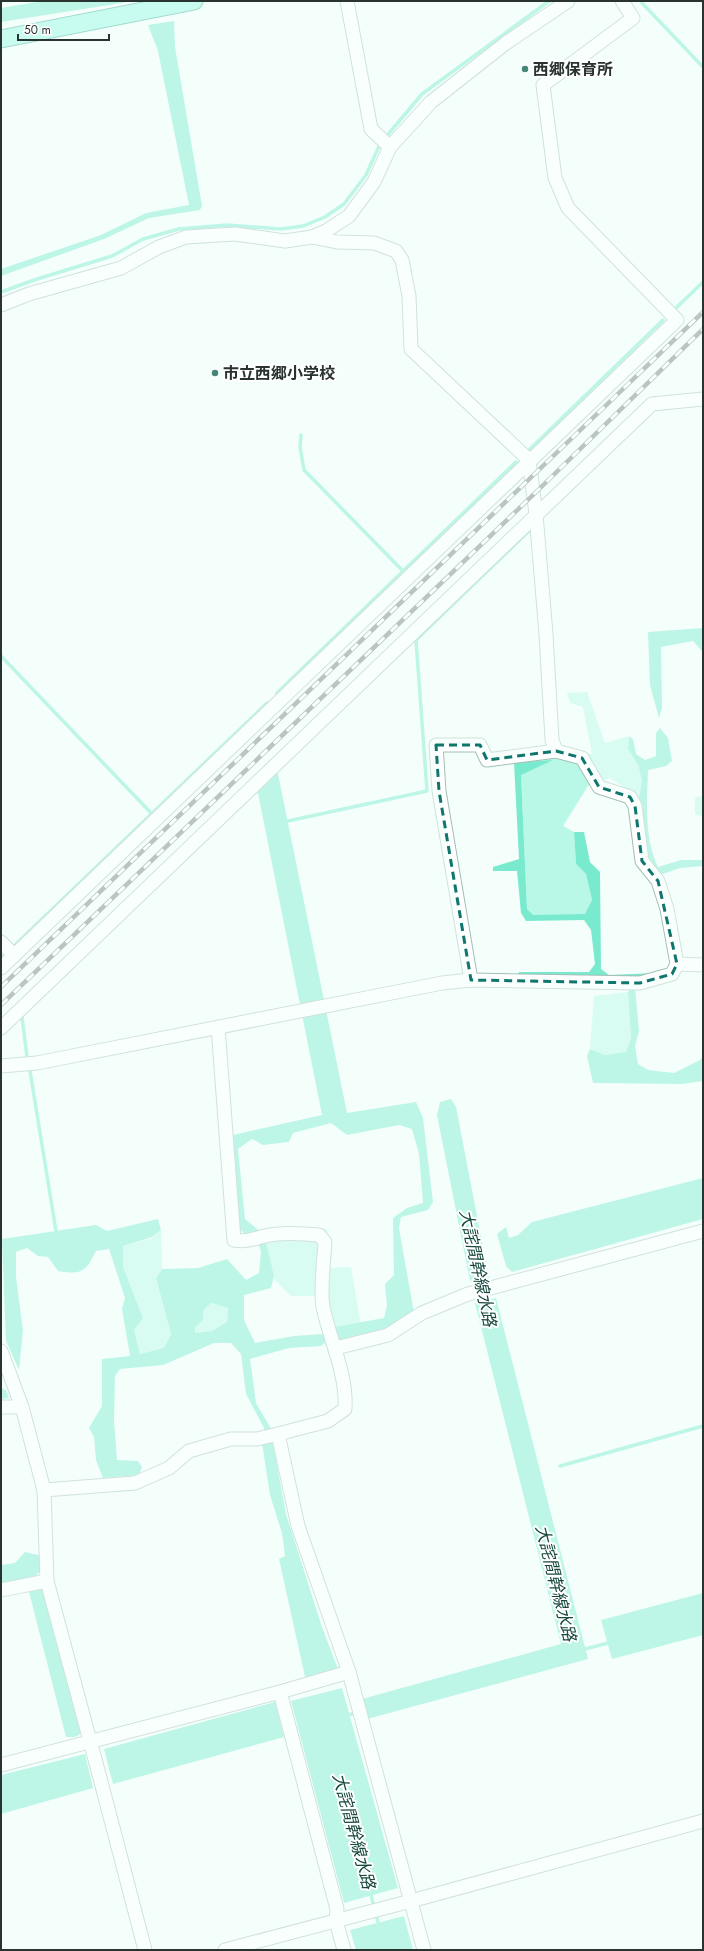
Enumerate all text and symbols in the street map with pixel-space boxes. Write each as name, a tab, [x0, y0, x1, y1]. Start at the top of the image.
scale bar	[18, 16, 109, 42]
text: 50 m	[24, 21, 51, 39]
place label: 西郷保育所	[533, 58, 613, 81]
marker: 西郷保育所	[520, 64, 530, 74]
place label: 市立西郷小学校	[223, 362, 335, 385]
marker: 市立西郷小学校	[210, 368, 220, 378]
water label: 大詫間幹線水路	[454, 1207, 503, 1331]
water label: 大詫間幹線水路	[530, 1522, 583, 1646]
water label: 大詫間幹線水路	[327, 1770, 382, 1894]

